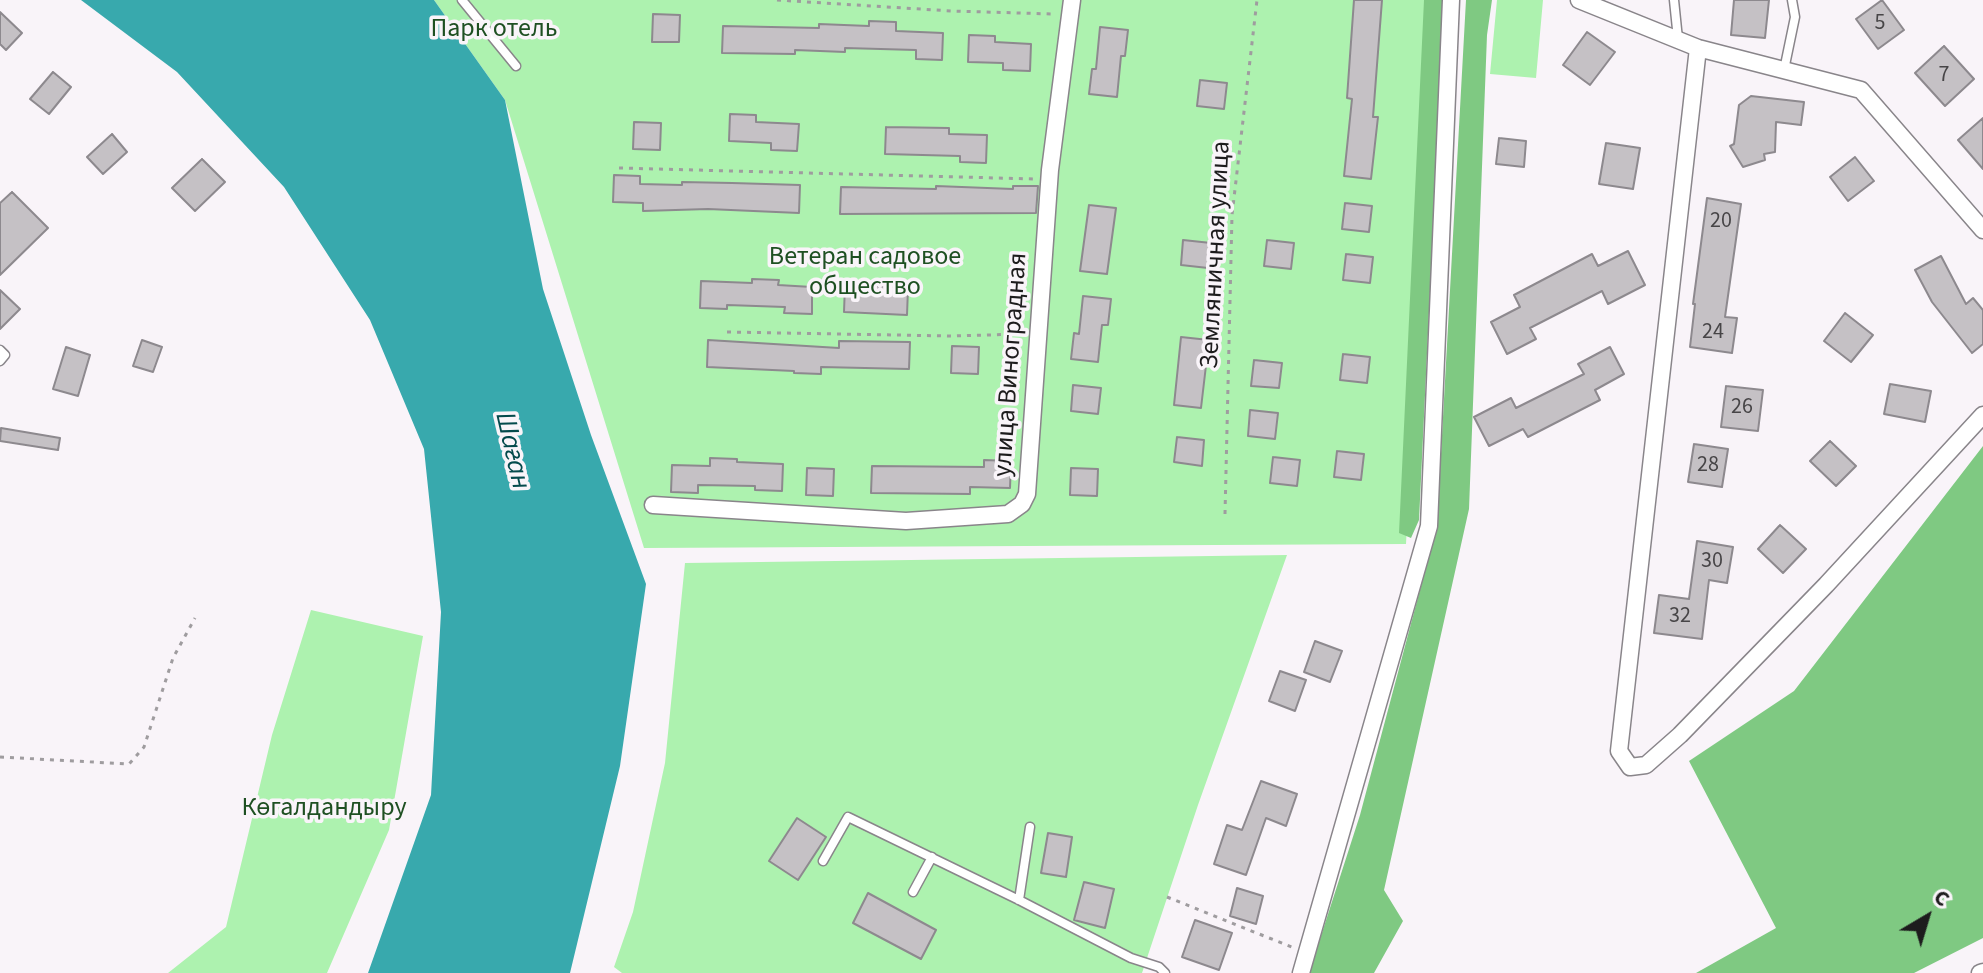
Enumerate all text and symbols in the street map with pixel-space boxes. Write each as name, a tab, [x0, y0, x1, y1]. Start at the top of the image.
house number: 5	[1875, 11, 1885, 37]
park label: Парк отель	[430, 14, 558, 46]
house number: 7	[1939, 63, 1949, 89]
street label: Земляничная улица	[1195, 140, 1239, 370]
house number: 20	[1710, 209, 1732, 235]
park label: Ветеран садовое общество	[769, 242, 961, 304]
street label: улица Виноградная	[989, 252, 1035, 478]
house number: 24	[1702, 320, 1724, 346]
house number: 26	[1731, 395, 1753, 421]
water label: Шаған	[486, 409, 536, 493]
house number: 28	[1697, 453, 1719, 479]
house number: 30	[1701, 549, 1723, 575]
house number: 32	[1669, 604, 1691, 630]
park label: Көгалдандыру	[241, 793, 407, 825]
north arrow	[1887, 877, 1967, 957]
text: С	[1927, 882, 1957, 915]

